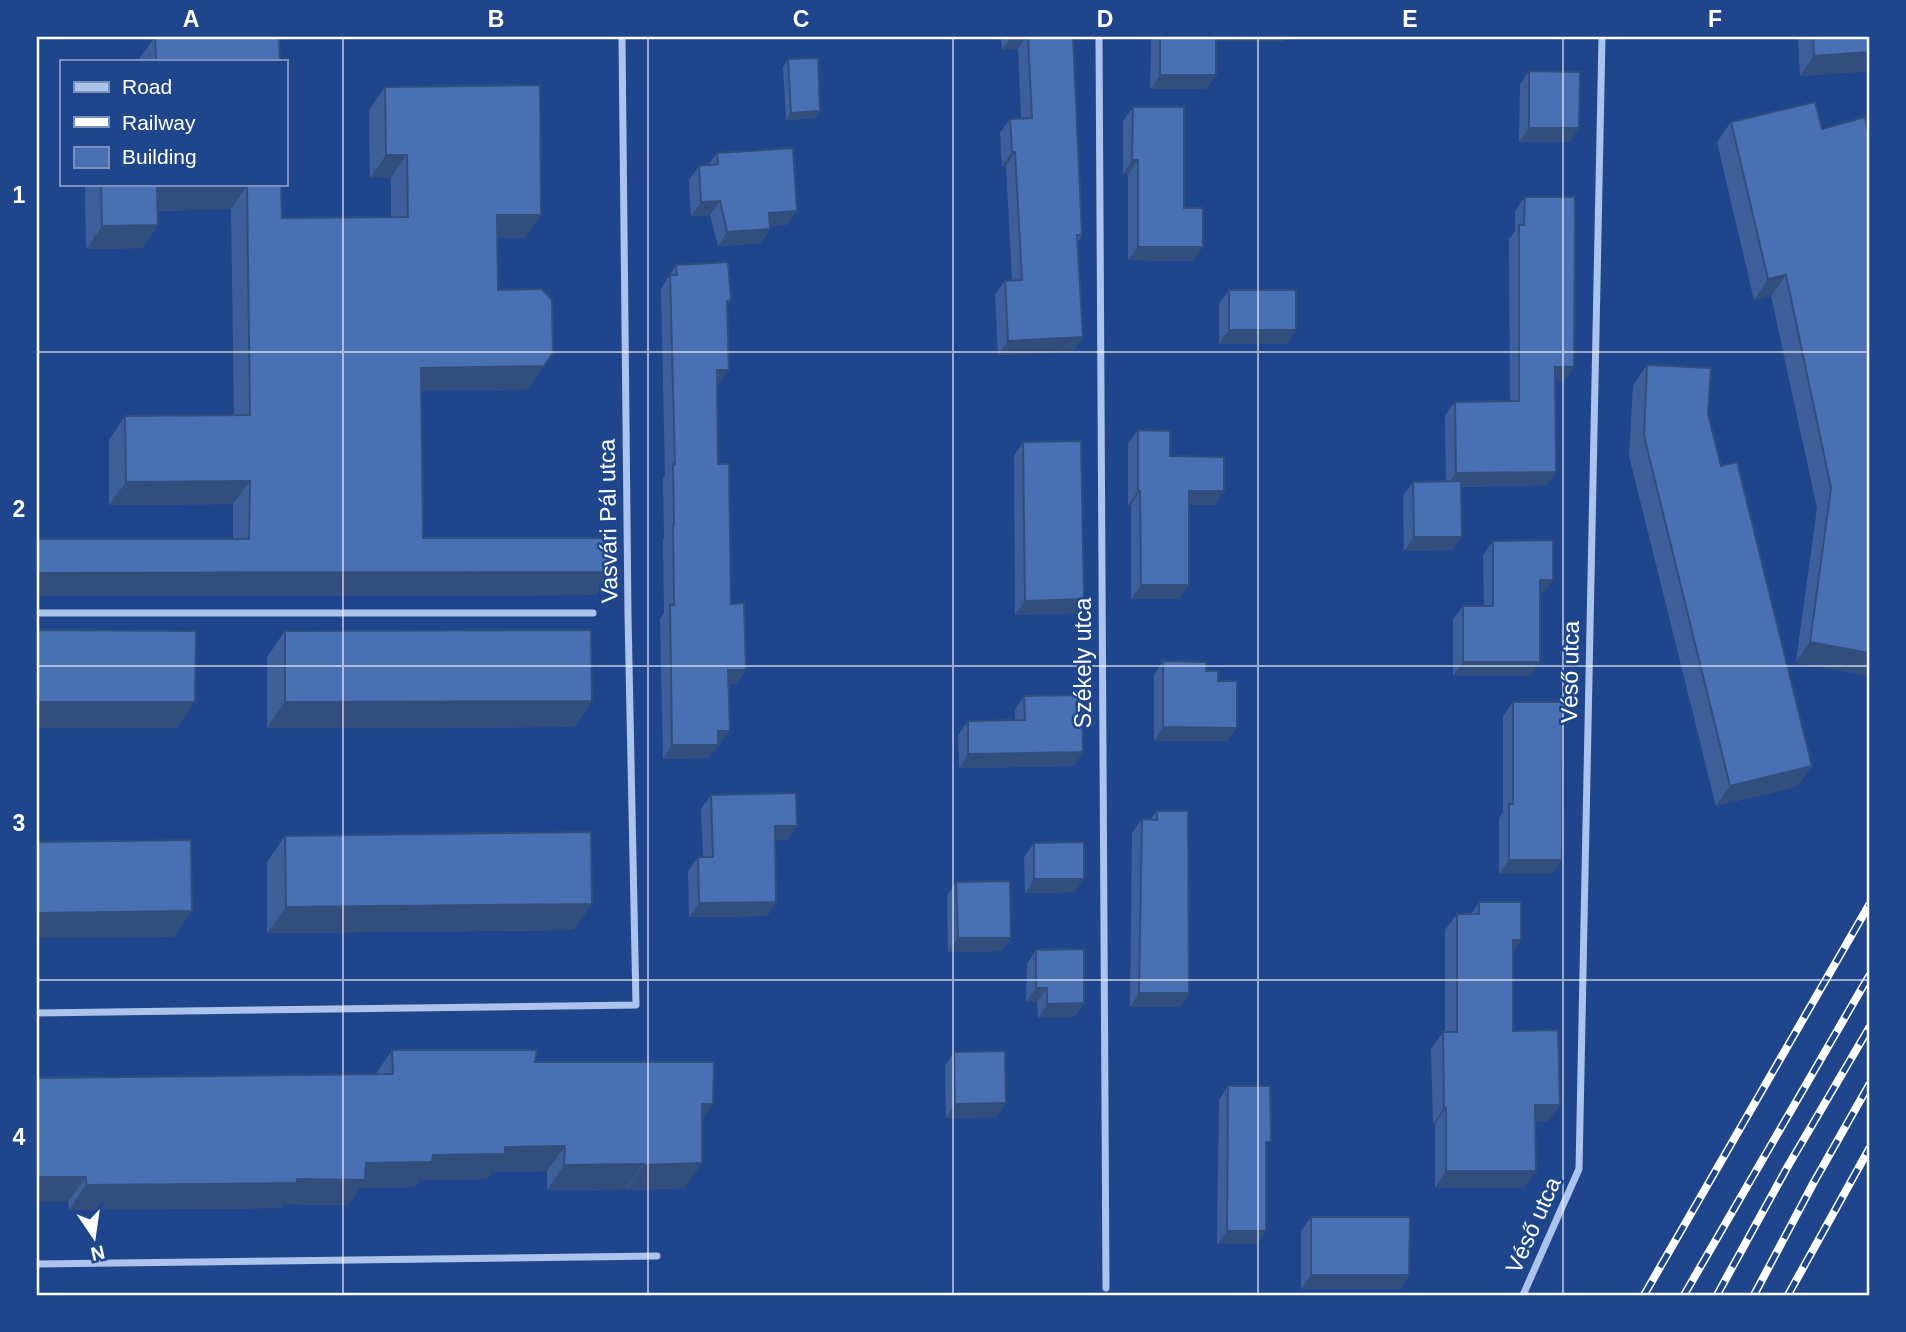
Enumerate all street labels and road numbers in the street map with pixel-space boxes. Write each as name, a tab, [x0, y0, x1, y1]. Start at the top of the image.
street label: Vasvári Pál utca	[594, 438, 622, 603]
street label: Székely utca	[1070, 598, 1096, 728]
street label: Véső utca	[1556, 620, 1584, 723]
street label: Véső utca	[1500, 1173, 1566, 1277]

